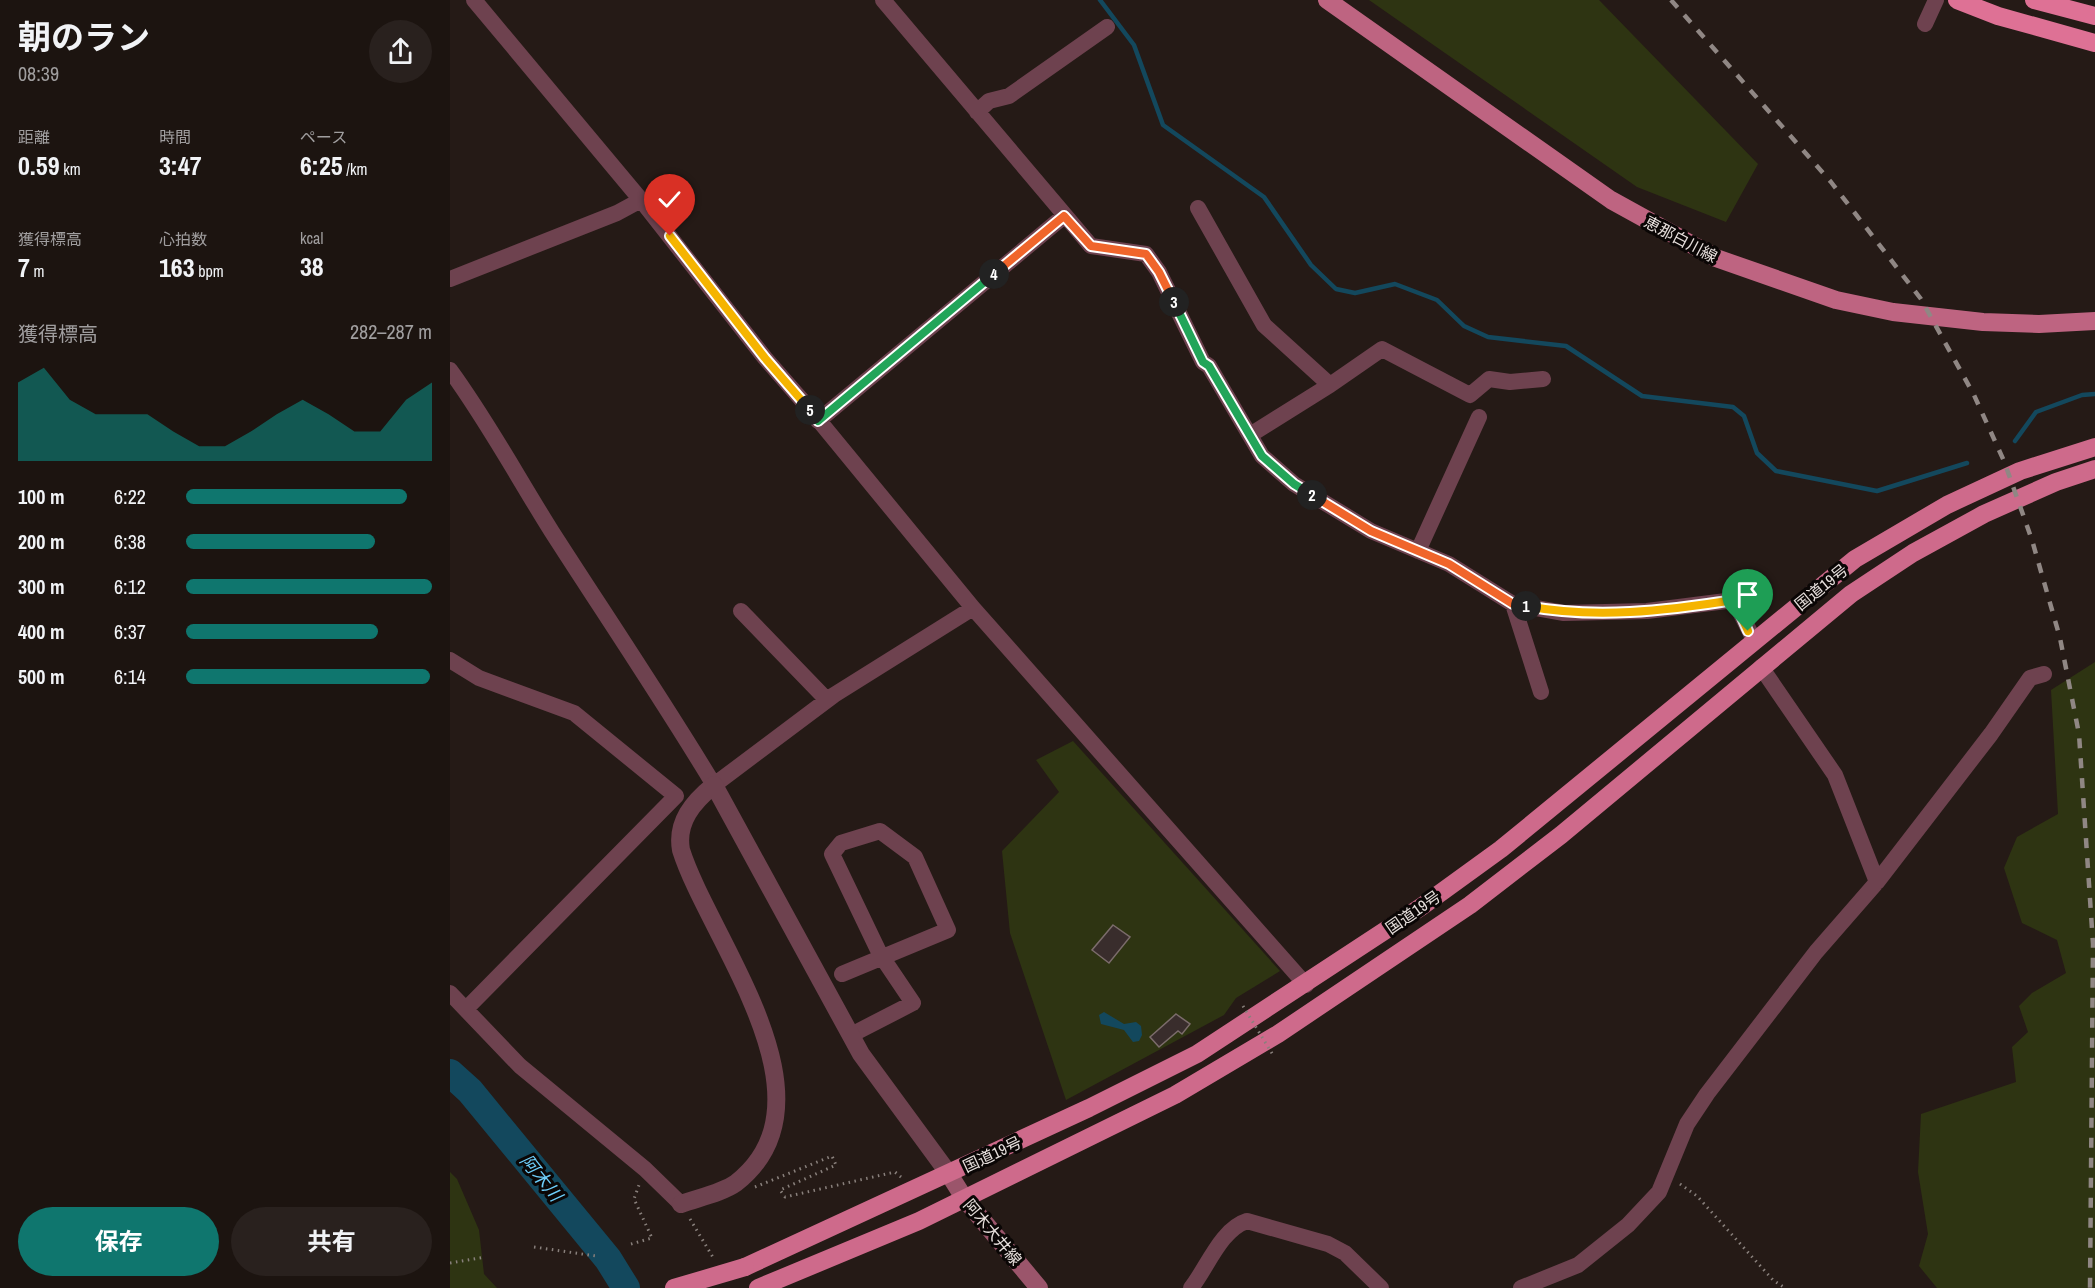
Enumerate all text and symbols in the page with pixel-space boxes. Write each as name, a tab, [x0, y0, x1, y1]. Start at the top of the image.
text: 朝のラン	[18, 15, 150, 59]
button: share	[369, 20, 432, 83]
text: 08:39	[18, 60, 59, 87]
text: 距離	[18, 126, 50, 148]
text: 時間	[159, 126, 191, 148]
text: ペース	[300, 126, 347, 148]
text: 0.59	[18, 148, 60, 183]
text: 3:47	[159, 148, 202, 183]
text: 6:25	[300, 148, 343, 183]
text: km	[60, 158, 81, 180]
text: /km	[343, 158, 367, 180]
pin	[644, 174, 695, 236]
icon: check	[653, 183, 686, 216]
street label: 恵那白川線	[1641, 211, 1721, 267]
text: kcal	[300, 227, 323, 249]
text: 獲得標高	[18, 228, 82, 250]
text: 心拍数	[159, 228, 207, 250]
text: 38	[300, 249, 324, 284]
text: 7	[18, 250, 30, 285]
text: 163	[159, 250, 195, 285]
pin: 4	[979, 259, 1009, 289]
text: m	[30, 260, 44, 282]
text: bpm	[195, 260, 224, 282]
text: 4	[990, 263, 998, 285]
pin: 3	[1159, 287, 1189, 317]
text: 3	[1170, 291, 1178, 313]
text: 282–287 m	[350, 318, 432, 345]
text: 獲得標高	[18, 320, 98, 347]
pin: 5	[795, 395, 825, 425]
text: 5	[806, 399, 814, 421]
pin: 2	[1297, 480, 1327, 510]
text: 100 m	[18, 483, 65, 510]
text: 6:22	[114, 483, 146, 510]
text: 2	[1308, 484, 1316, 506]
text: 200 m	[18, 528, 65, 555]
text: 6:38	[114, 528, 146, 555]
street label: 国道19号	[1790, 559, 1852, 615]
pin	[1722, 569, 1773, 631]
text: 300 m	[18, 573, 65, 600]
text: 6:12	[114, 573, 146, 600]
icon: arrive	[1731, 578, 1764, 611]
pin: 1	[1511, 591, 1541, 621]
text: 1	[1522, 595, 1530, 617]
text: 400 m	[18, 618, 65, 645]
text: 6:37	[114, 618, 146, 645]
text: 500 m	[18, 663, 65, 690]
text: 6:14	[114, 663, 146, 690]
street label: 国道19号	[1381, 885, 1445, 939]
street label: 国道19号	[959, 1131, 1025, 1177]
water label: 阿木川	[515, 1149, 569, 1208]
street label: 阿木大井線	[959, 1194, 1027, 1270]
button: 保存	[18, 1207, 219, 1276]
button: 共有	[231, 1207, 432, 1276]

